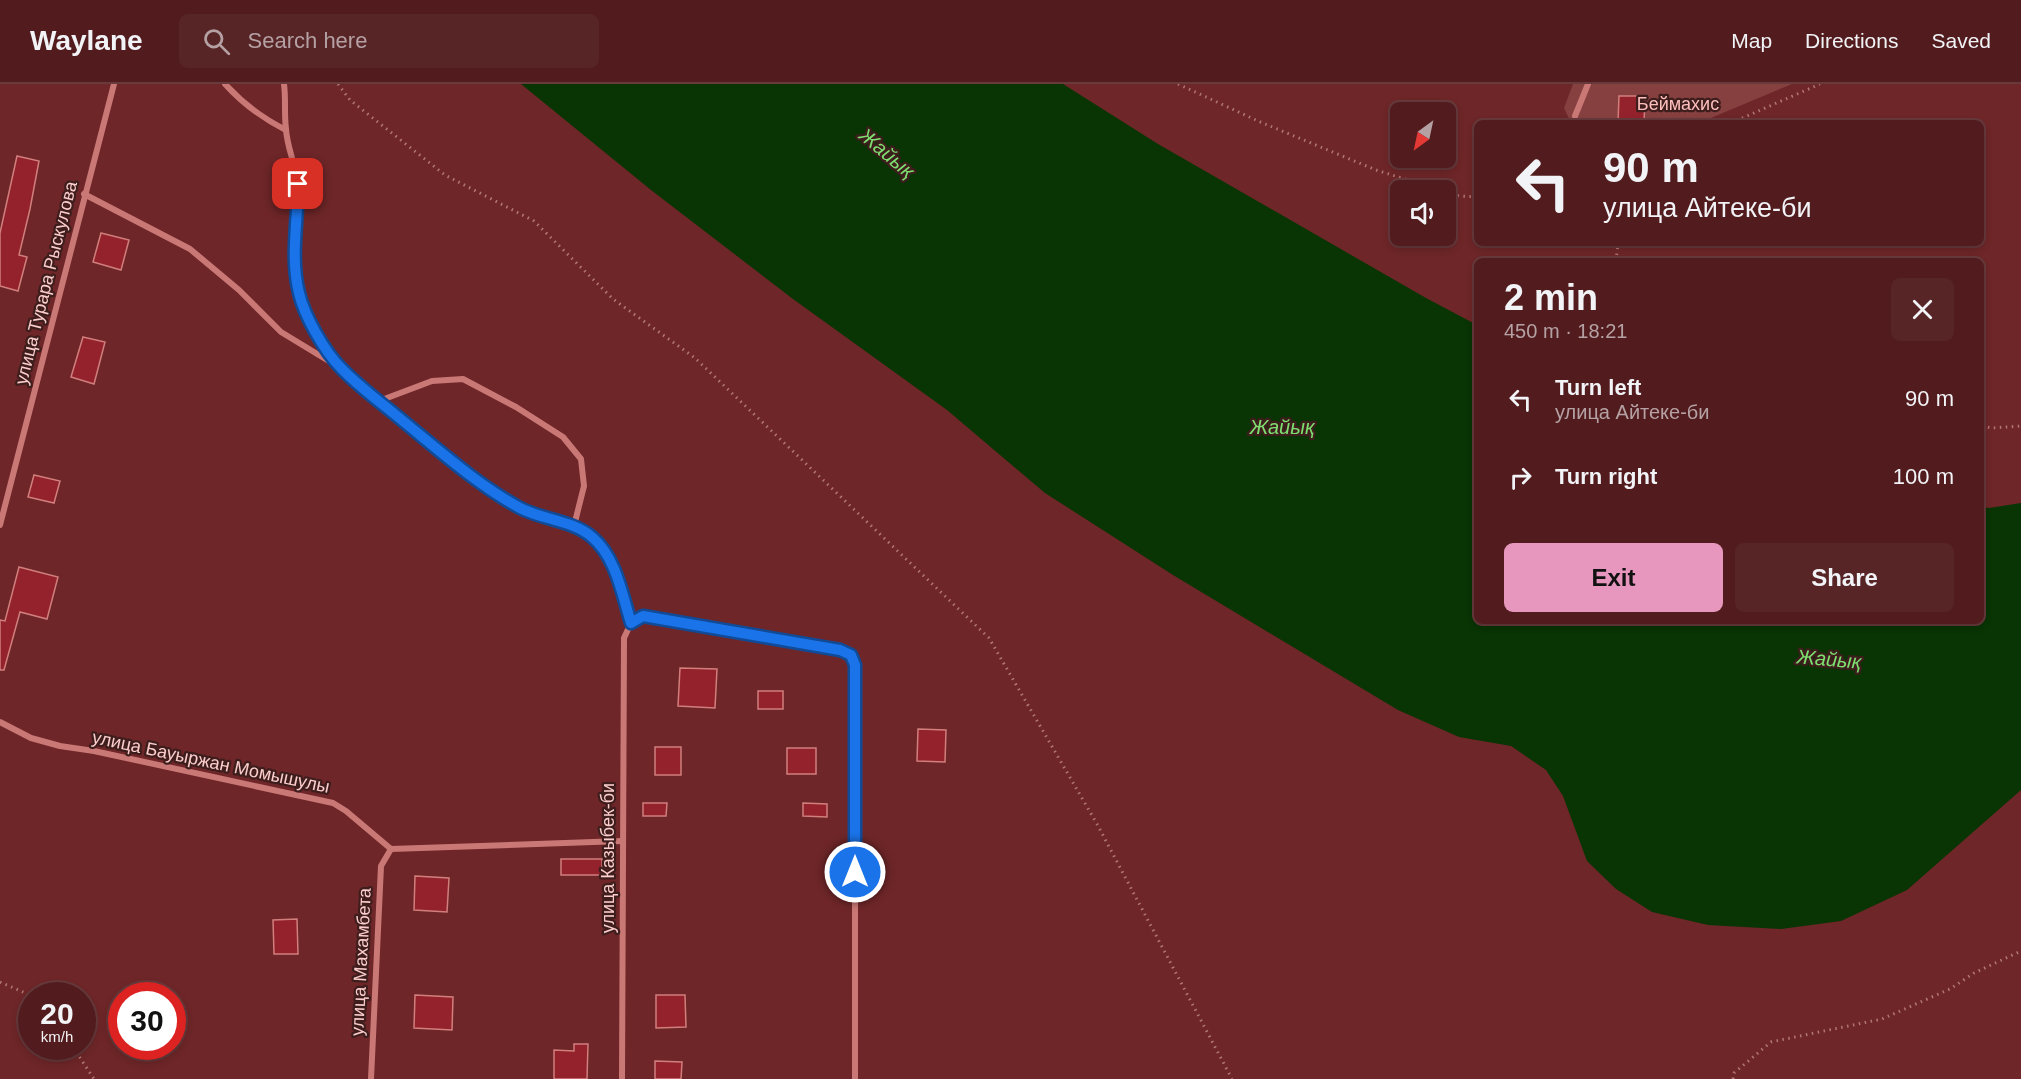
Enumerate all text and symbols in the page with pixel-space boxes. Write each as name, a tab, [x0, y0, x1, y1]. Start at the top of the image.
search box	[179, 14, 599, 68]
text: Waylane	[30, 25, 143, 56]
icon: search	[200, 25, 233, 58]
text: Search here	[248, 28, 367, 53]
text: Map	[1731, 29, 1772, 52]
text: Directions	[1805, 29, 1898, 52]
text: Saved	[1931, 29, 1991, 52]
park label: Беймахис	[1637, 94, 1719, 114]
north arrow	[1390, 102, 1456, 168]
map controls	[1390, 102, 1456, 246]
water label: Жайық	[854, 123, 920, 183]
icon: left	[1504, 144, 1582, 222]
text: 90 m	[1603, 144, 1699, 191]
pin	[272, 158, 323, 209]
icon: arrive	[281, 167, 314, 200]
street label: улица Турара Рыскулова	[11, 178, 81, 387]
button: sound	[1390, 180, 1456, 246]
text: улица Айтеке-би	[1603, 193, 1812, 223]
text: 2 min	[1504, 277, 1598, 318]
button: close	[1891, 278, 1954, 341]
text: 450 m · 18:21	[1504, 320, 1627, 342]
text: Turn left	[1555, 375, 1641, 400]
icon: left	[1504, 383, 1537, 416]
text: 90 m	[1905, 386, 1954, 411]
text: улица Айтеке-би	[1555, 401, 1710, 423]
water label: Жайық	[1249, 416, 1316, 438]
icon: right	[1504, 461, 1537, 494]
text: Turn right	[1555, 464, 1657, 489]
text: 100 m	[1893, 464, 1954, 489]
button: Exit	[1504, 543, 1723, 612]
button: Share	[1735, 543, 1954, 612]
water label: Жайық	[1795, 645, 1864, 673]
street label: улица Бауыржан Момышулы	[91, 727, 331, 797]
street label: улица Казыбек-би	[598, 783, 618, 933]
position arrow	[823, 840, 887, 904]
street label: улица Махамбета	[347, 886, 375, 1037]
speed limit sign: 30	[108, 982, 186, 1060]
text: 20	[40, 997, 74, 1030]
text: km/h	[41, 1028, 73, 1045]

